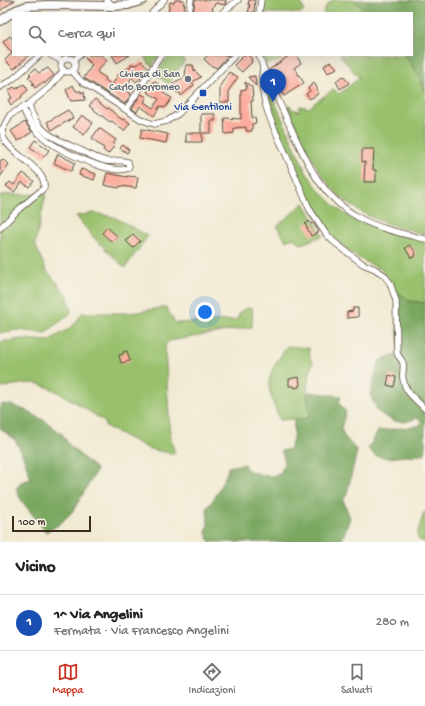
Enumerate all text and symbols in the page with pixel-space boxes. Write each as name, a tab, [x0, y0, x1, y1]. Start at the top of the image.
search box	[12, 12, 413, 56]
icon: search	[26, 23, 48, 45]
text: Cerca qui	[58, 25, 115, 43]
place label: Chiesa di San Carlo Borromeo	[109, 69, 181, 94]
pin: 1	[260, 69, 286, 102]
marker: Chiesa di San Carlo Borromeo	[183, 74, 193, 84]
marker: Via Gentiloni	[198, 88, 208, 98]
place label: Via Gentiloni	[173, 102, 232, 114]
your location	[195, 302, 215, 322]
scale bar	[12, 514, 91, 533]
text: 100 m	[18, 517, 45, 529]
text: Vicino	[16, 558, 56, 578]
text: 1^ Via Angelini	[54, 606, 143, 624]
text: 1	[26, 615, 32, 630]
text: 280 m	[376, 615, 409, 630]
text: Fermata · Via Francesco Angelini	[54, 624, 229, 639]
tab: Mappa	[53, 661, 83, 697]
tab: Indicazioni	[189, 661, 236, 697]
tab: Salvati	[341, 661, 372, 697]

